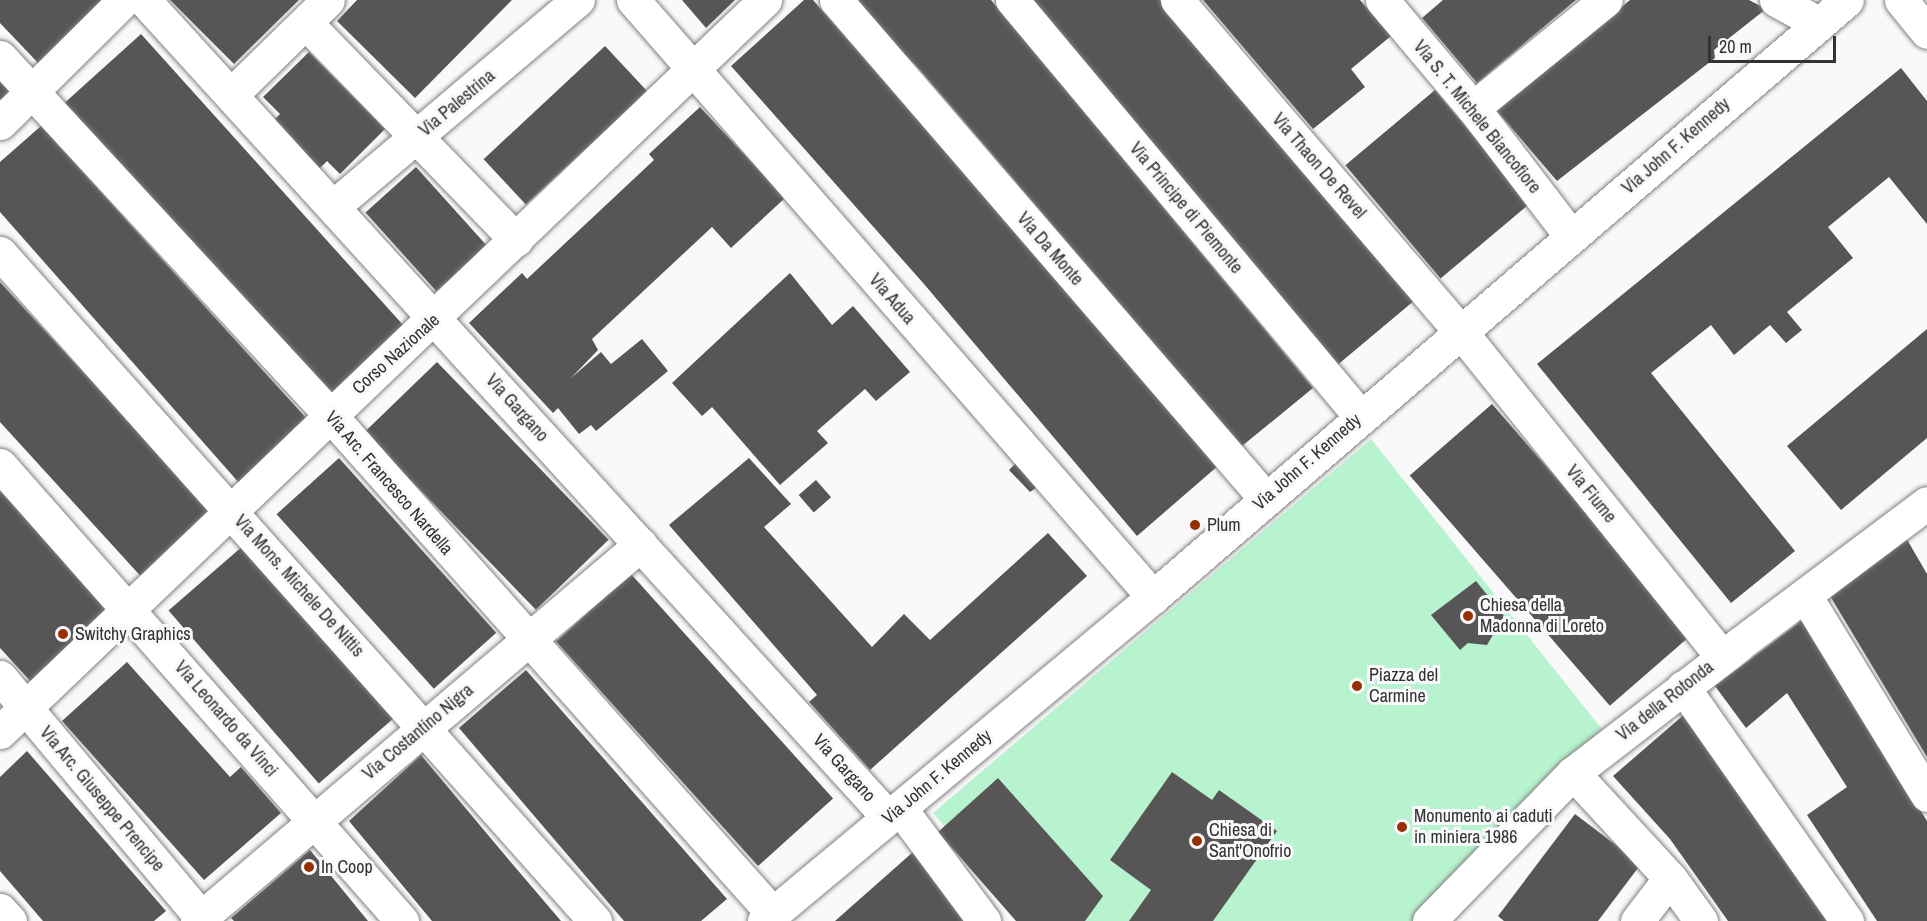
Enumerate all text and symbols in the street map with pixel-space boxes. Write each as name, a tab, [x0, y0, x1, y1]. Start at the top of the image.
scale bar	[1711, 24, 1838, 62]
text: 20 m	[1719, 34, 1752, 59]
street label: Via S. T. Michele Biancofiore	[1409, 36, 1545, 198]
street label: Via Palestrina	[415, 65, 499, 141]
street label: Via John F. Kennedy	[1618, 93, 1734, 199]
street label: Via Thaon De Revel	[1267, 109, 1371, 223]
street label: Via Principe di Piemonte	[1125, 138, 1247, 278]
street label: Via Da Monte	[1012, 208, 1088, 290]
street label: Via Adua	[864, 269, 920, 329]
street label: Corso Nazionale	[348, 309, 444, 399]
street label: Via Gargano	[481, 370, 553, 446]
street label: Via Arc. Francesco Nardella	[320, 406, 458, 560]
street label: Via John F. Kennedy	[1249, 409, 1365, 515]
street label: Via Fiume	[1561, 461, 1621, 527]
street label: Via Mons. Michele De Nittis	[230, 511, 368, 661]
place label: Plum	[1207, 514, 1241, 536]
marker: Plum	[1188, 518, 1202, 532]
place label: Chiesa della Madonna di Loreto	[1480, 595, 1604, 638]
marker: Chiesa della Madonna di Loreto	[1461, 609, 1475, 623]
place label: Switchy Graphics	[75, 623, 191, 645]
marker: Switchy Graphics	[56, 627, 70, 641]
street label: Via della Rotonda	[1612, 656, 1718, 746]
street label: Via Leonardo da Vinci	[170, 657, 282, 781]
place label: Piazza del Carmine	[1369, 665, 1438, 708]
marker: Piazza del Carmine	[1350, 679, 1364, 693]
street label: Via Costantino Nigra	[358, 680, 478, 784]
street label: Via Arc. Giuseppe Prencipe	[35, 722, 169, 876]
street label: Via John F. Kennedy	[878, 725, 996, 829]
street label: Via Gargano	[808, 730, 880, 806]
place label: Monumento ai caduti in miniera 1986	[1414, 806, 1553, 848]
place label: Chiesa di Sant'Onofrio	[1209, 820, 1291, 862]
marker: Monumento ai caduti in miniera 1986	[1395, 820, 1409, 834]
marker: Chiesa di Sant'Onofrio	[1190, 834, 1204, 848]
place label: In Coop	[321, 856, 373, 878]
marker: In Coop	[302, 860, 316, 874]

